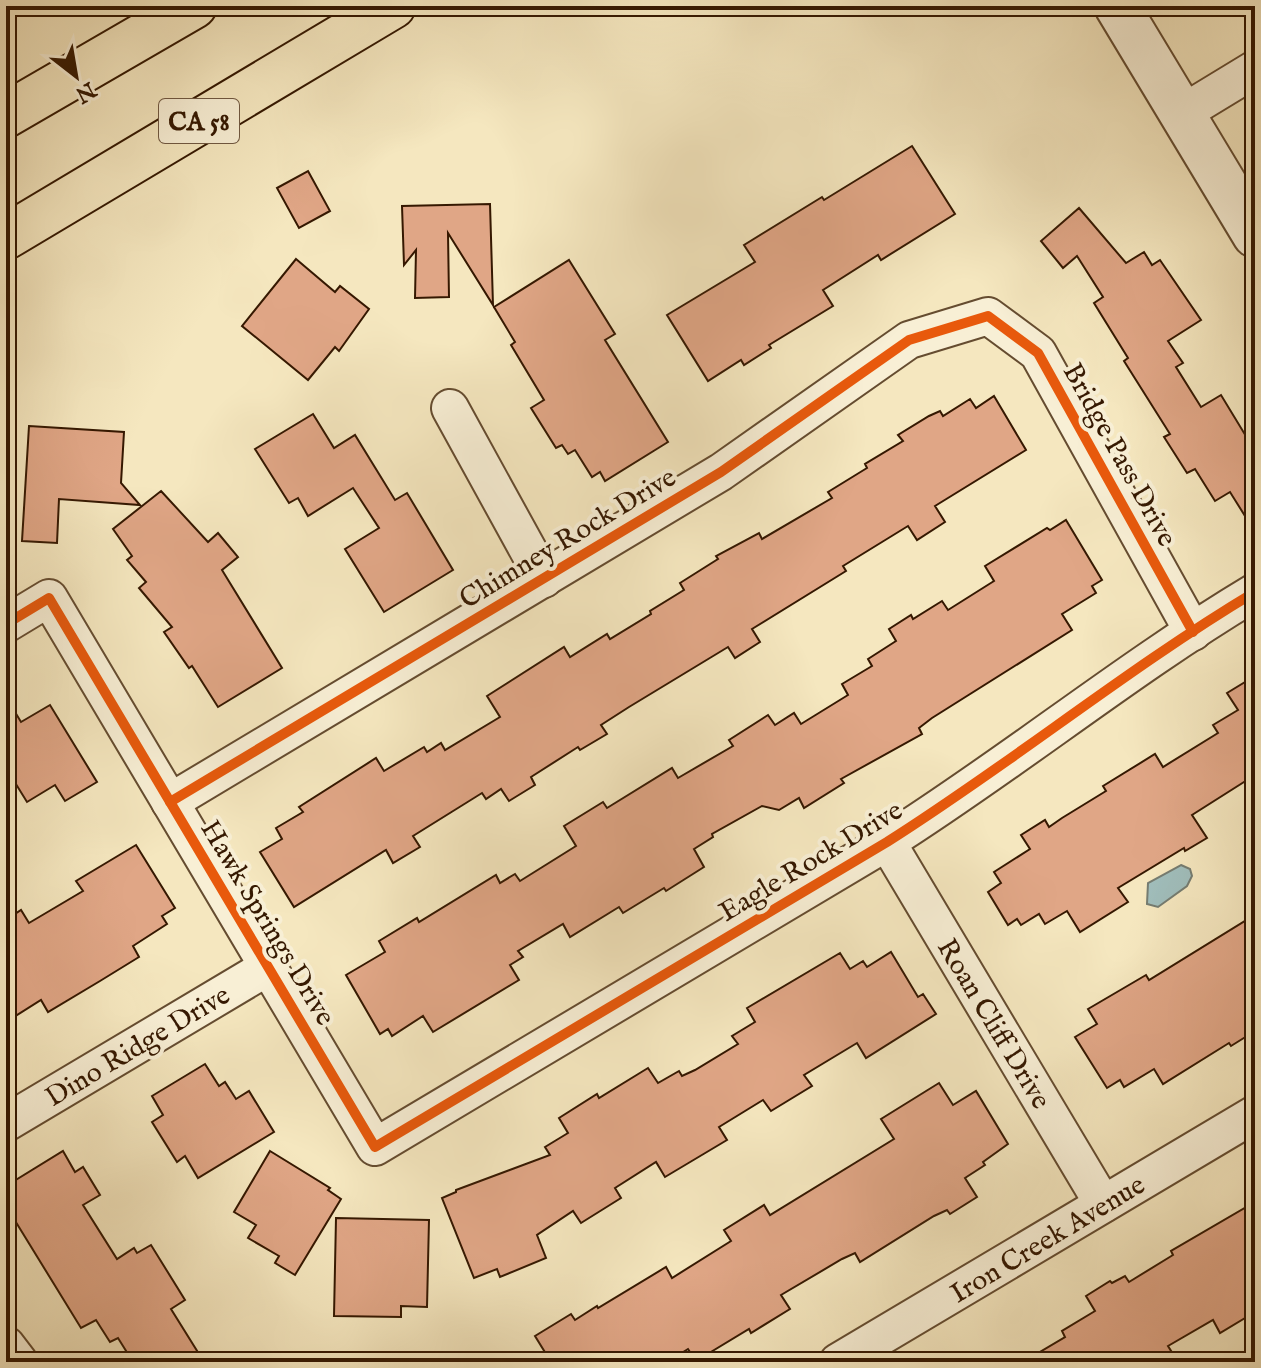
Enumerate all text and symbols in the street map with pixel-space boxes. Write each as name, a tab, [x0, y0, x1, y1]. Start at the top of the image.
north arrow	[36, 36, 116, 116]
text: N	[70, 74, 102, 108]
road number: CA 58	[159, 99, 239, 143]
street label: Bridge Pass Drive	[1054, 357, 1184, 553]
street label: Chimney Rock Drive	[454, 461, 683, 618]
street label: Eagle Rock Drive	[713, 794, 909, 931]
street label: Hawk Springs Drive	[192, 814, 342, 1032]
street label: Roan Cliff Drive	[928, 933, 1058, 1116]
street label: Dino Ridge Drive	[40, 978, 237, 1116]
street label: Iron Creek Avenue	[945, 1168, 1152, 1312]

